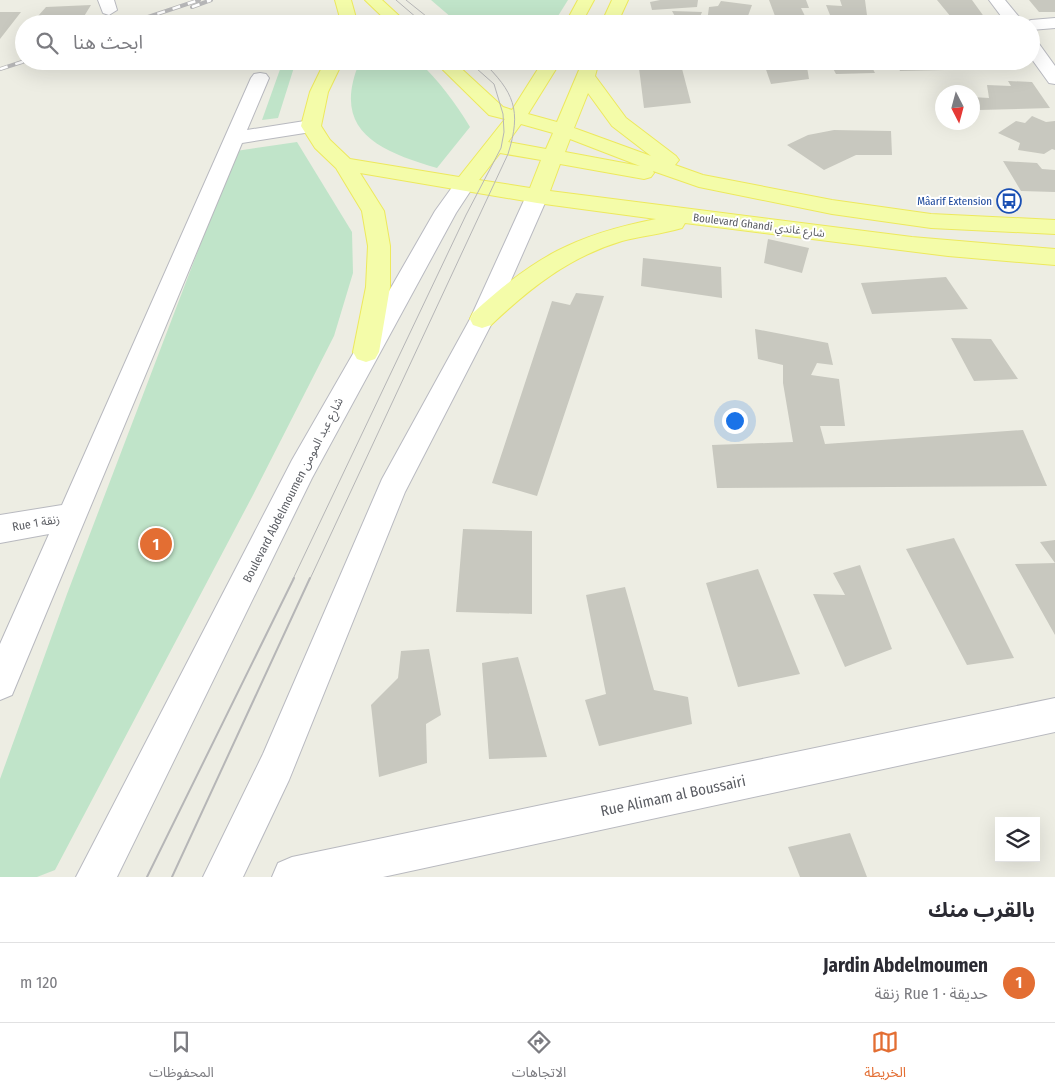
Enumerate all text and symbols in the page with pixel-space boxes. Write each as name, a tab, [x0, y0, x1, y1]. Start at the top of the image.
search box	[15, 15, 1040, 70]
icon: search	[33, 29, 61, 57]
text: ابحث هنا	[73, 31, 143, 54]
north arrow	[935, 85, 980, 130]
bus stop icon: Mâarif Extension	[996, 188, 1022, 214]
place label: Mâarif Extension	[917, 195, 992, 208]
street label: Boulevard Ghandi شارع غاندي	[692, 211, 826, 243]
street label: Boulevard Abdelmoumen شارع عبد المومن	[240, 395, 348, 586]
your location	[722, 408, 748, 434]
street label: Rue 1 زنقة	[11, 512, 61, 534]
pin: 1	[140, 525, 172, 563]
street label: Rue Alimam al Boussairi	[599, 772, 747, 820]
map controls	[995, 817, 1040, 862]
button: layers	[995, 817, 1040, 862]
text: بالقرب منك	[928, 897, 1035, 923]
text: Jardin Abdelmoumen	[823, 954, 988, 977]
text: 120 m	[20, 973, 58, 992]
text: 1	[1016, 973, 1022, 992]
text: حديقة · Rue 1 زنقة	[875, 984, 988, 1003]
tab: المحفوظات	[149, 1028, 214, 1087]
tab: الاتجاهات	[512, 1028, 566, 1087]
tab: الخريطة	[864, 1028, 906, 1087]

